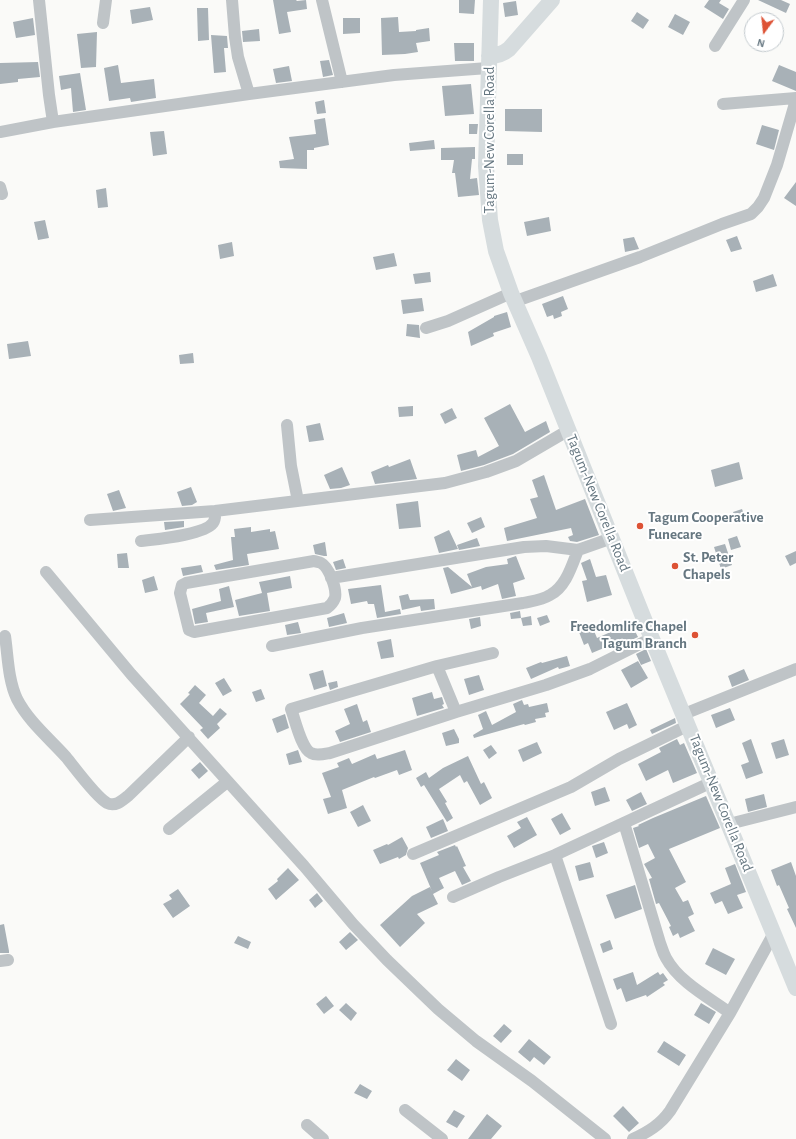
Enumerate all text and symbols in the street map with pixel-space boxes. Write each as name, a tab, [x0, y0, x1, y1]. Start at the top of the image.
north arrow	[744, 12, 784, 52]
text: N	[756, 37, 766, 49]
street label: Tagum-New Corella Road	[480, 67, 498, 213]
street label: Tagum-New Corella Road	[562, 432, 634, 574]
place label: Tagum Cooperative Funecare	[648, 508, 763, 543]
marker: Tagum Cooperative Funecare	[635, 521, 645, 531]
place label: St. Peter Chapels	[683, 548, 733, 583]
marker: St. Peter Chapels	[670, 561, 680, 571]
place label: Freedomlife Chapel Tagum Branch	[570, 617, 687, 652]
marker: Freedomlife Chapel Tagum Branch	[690, 630, 700, 640]
street label: Tagum-New Corella Road	[685, 732, 757, 874]

